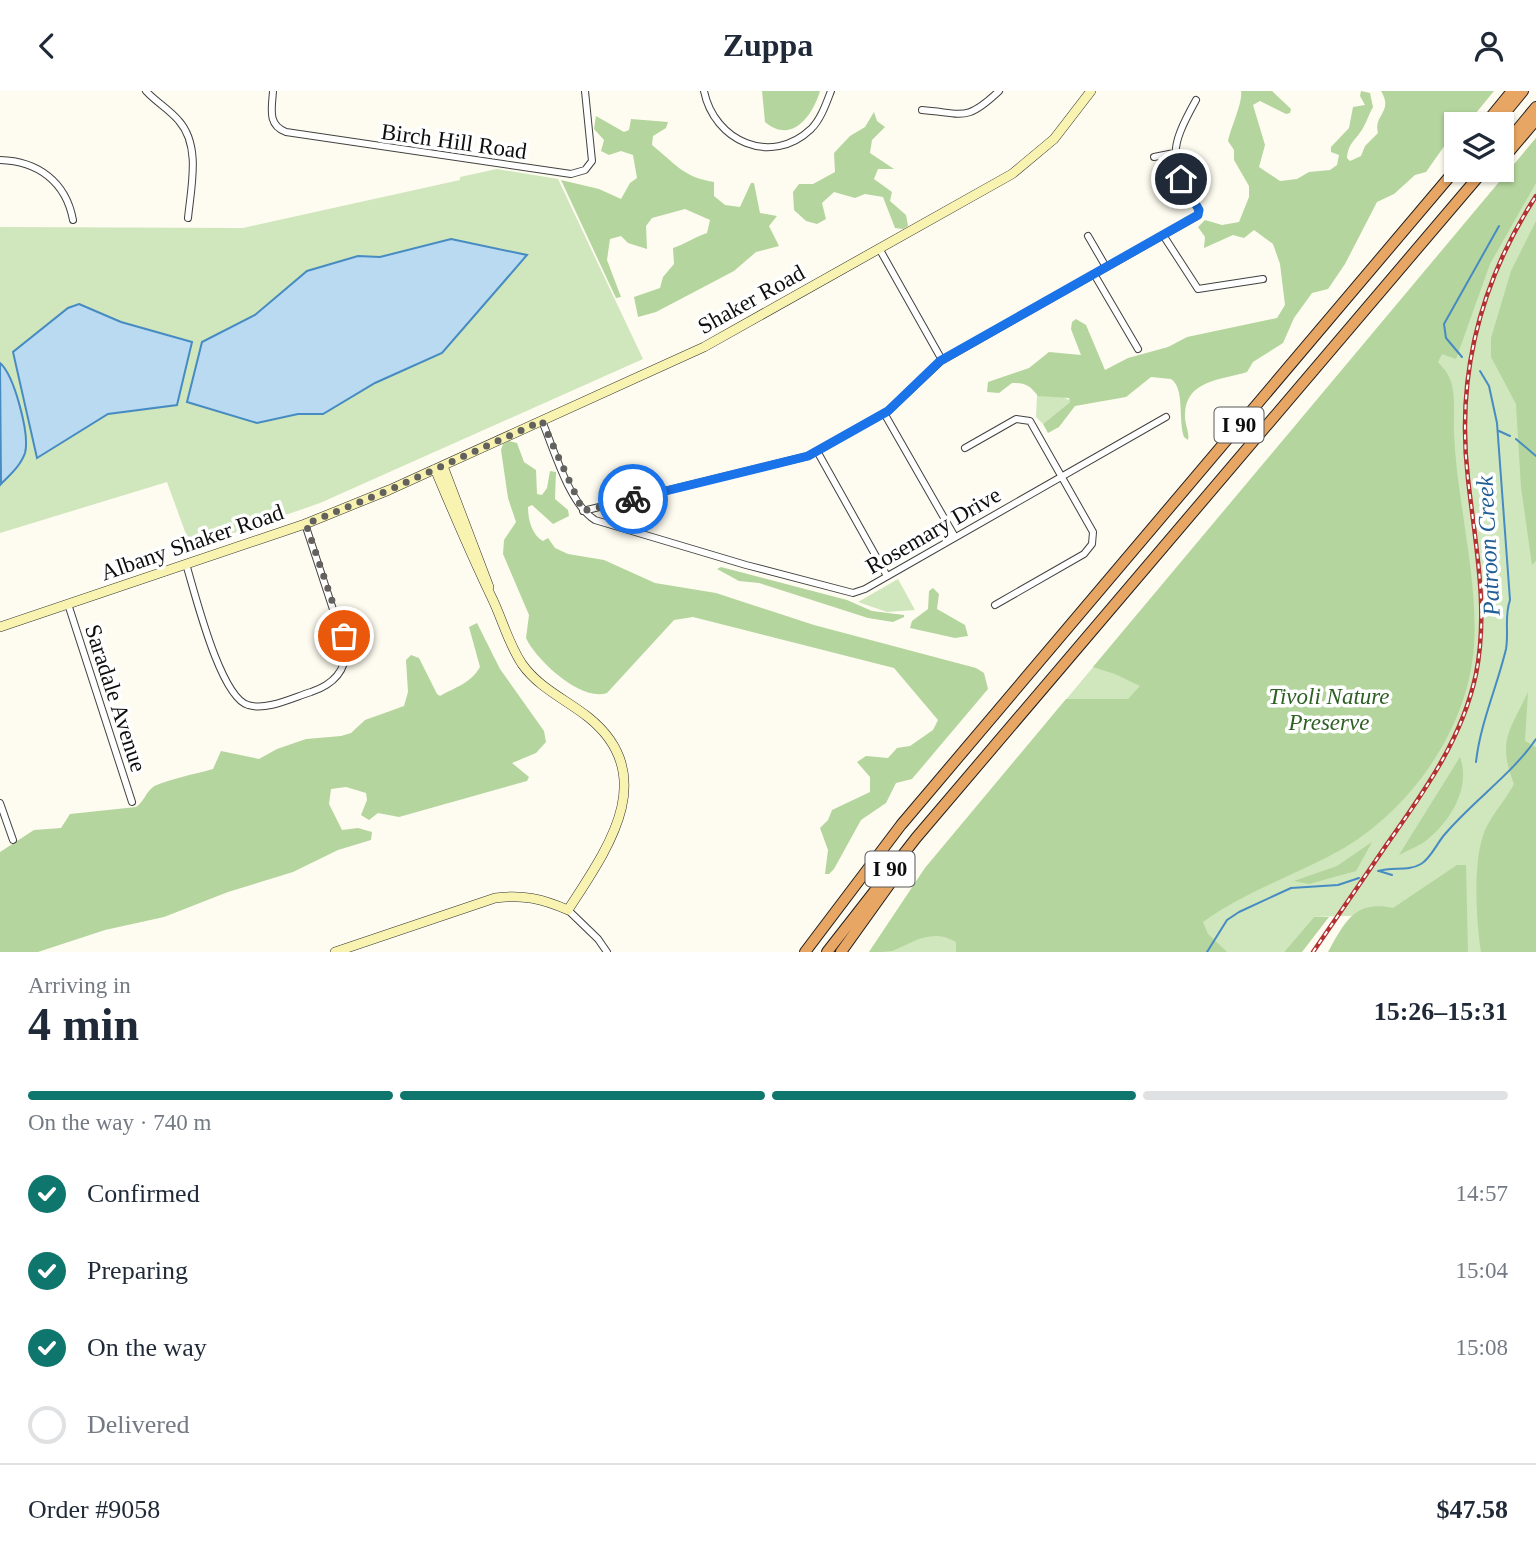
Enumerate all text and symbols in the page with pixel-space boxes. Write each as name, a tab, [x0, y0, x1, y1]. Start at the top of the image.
icon: back	[28, 27, 66, 65]
text: Zuppa	[723, 27, 813, 63]
icon: person	[1470, 27, 1508, 65]
map controls	[1444, 112, 1514, 182]
button: layers	[1444, 112, 1514, 182]
street label: Birch Hill Road	[379, 119, 529, 164]
pin	[1151, 149, 1211, 209]
icon: home	[1162, 160, 1200, 198]
street label: Shaker Road	[694, 260, 809, 339]
road number: I 90	[1214, 407, 1264, 443]
courier	[598, 464, 668, 534]
water label: Patroon Creek	[1471, 475, 1505, 618]
icon: bike	[614, 480, 652, 518]
street label: Rosemary Drive	[861, 482, 1005, 579]
street label: Albany Shaker Road	[97, 499, 287, 585]
pin	[314, 606, 374, 666]
icon: bag	[325, 617, 363, 655]
street label: Saradale Avenue	[80, 621, 151, 775]
park label: Tivoli Nature Preserve	[1268, 684, 1390, 735]
road number: I 90	[866, 851, 914, 887]
text: Arriving in	[28, 973, 131, 998]
text: 15:26–15:31	[1374, 997, 1508, 1026]
text: 4 min	[28, 999, 139, 1050]
text: On the way · 740 m	[28, 1110, 211, 1135]
icon: check	[28, 1175, 66, 1213]
text: Confirmed	[87, 1179, 200, 1208]
text: 14:57	[1456, 1181, 1508, 1206]
icon: check	[28, 1252, 66, 1290]
text: Preparing	[87, 1256, 188, 1285]
text: 15:04	[1456, 1258, 1508, 1283]
icon: check	[28, 1329, 66, 1367]
text: On the way	[87, 1333, 207, 1362]
text: 15:08	[1456, 1335, 1508, 1360]
text: Delivered	[87, 1410, 190, 1439]
text: Order #9058	[28, 1495, 160, 1524]
text: $47.58	[1437, 1495, 1508, 1524]

